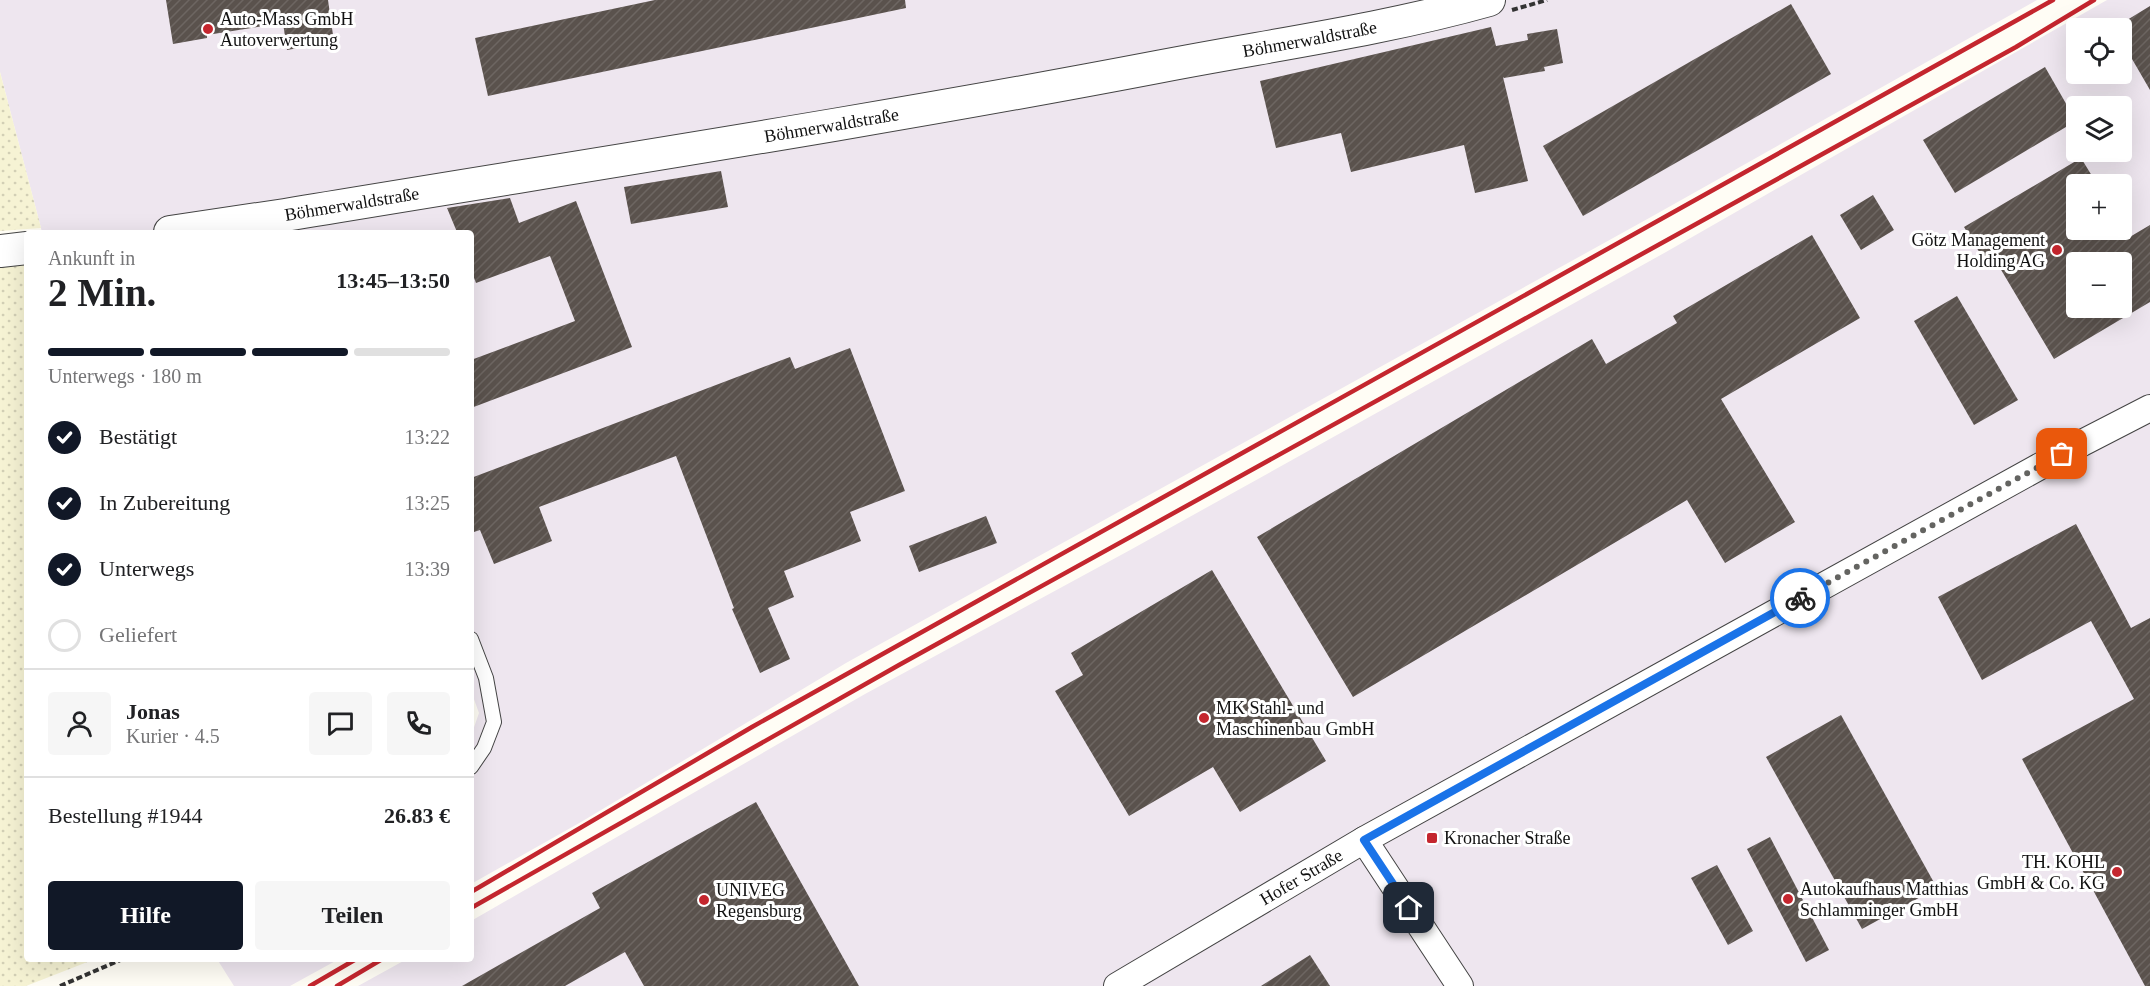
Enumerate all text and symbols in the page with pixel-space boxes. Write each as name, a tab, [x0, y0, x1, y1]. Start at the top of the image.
place label: Auto-Mass GmbH Autoverwertung	[220, 9, 354, 50]
street label: Böhmerwaldstraße	[1241, 17, 1379, 61]
map controls	[2066, 18, 2132, 318]
button: locate	[2066, 18, 2132, 84]
marker: Auto-Mass GmbH Autoverwertung	[201, 22, 215, 36]
button: layers	[2066, 96, 2132, 162]
street label: Böhmerwaldstraße	[763, 104, 900, 146]
button: +	[2066, 174, 2132, 240]
street label: Böhmerwaldstraße	[283, 183, 421, 225]
place label: Götz Management Holding AG	[1912, 230, 2045, 271]
marker: Götz Management Holding AG	[2050, 243, 2064, 257]
text: Ankunft in	[48, 247, 135, 269]
button: −	[2066, 252, 2132, 318]
text: 13:45–13:50	[336, 268, 450, 293]
text: 2 Min.	[48, 271, 156, 314]
text: Unterwegs · 180 m	[48, 365, 202, 387]
icon: check	[48, 421, 81, 454]
text: Bestätigt	[99, 424, 177, 449]
text: 13:22	[404, 426, 450, 448]
pin	[2036, 428, 2087, 479]
icon: bag	[2045, 437, 2078, 470]
icon: check	[48, 487, 81, 520]
text: In Zubereitung	[99, 490, 230, 515]
text: 13:25	[404, 492, 450, 514]
icon: check	[48, 553, 81, 586]
text: Unterwegs	[99, 556, 194, 581]
text: 13:39	[404, 558, 450, 580]
courier	[1770, 568, 1830, 628]
icon: bike	[1784, 582, 1817, 615]
text: Geliefert	[99, 622, 177, 647]
button: person	[48, 692, 111, 755]
button: chat	[309, 692, 372, 755]
button: phone	[387, 692, 450, 755]
place label: MK Stahl- und Maschinenbau GmbH	[1216, 698, 1374, 739]
text: Jonas	[126, 699, 180, 724]
marker: MK Stahl- und Maschinenbau GmbH	[1197, 711, 1211, 725]
text: Kurier · 4.5	[126, 725, 220, 747]
text: Bestellung #1944	[48, 803, 203, 828]
text: 26.83 €	[384, 803, 450, 828]
place label: Kronacher Straße	[1444, 828, 1570, 848]
marker: Kronacher Straße	[1425, 831, 1439, 845]
street label: Hofer Straße	[1256, 845, 1346, 909]
place label: TH. KOHL GmbH & Co. KG	[1977, 852, 2105, 893]
marker: TH. KOHL GmbH & Co. KG	[2110, 865, 2124, 879]
place label: Autokaufhaus Matthias Schlamminger GmbH	[1800, 879, 1968, 920]
place label: UNIVEG Regensburg	[716, 880, 802, 921]
button: Hilfe	[48, 881, 243, 950]
button: Teilen	[255, 881, 450, 950]
pin	[1383, 882, 1434, 933]
icon: home	[1392, 891, 1425, 924]
marker: Autokaufhaus Matthias Schlamminger GmbH	[1781, 892, 1795, 906]
marker: UNIVEG Regensburg	[697, 893, 711, 907]

